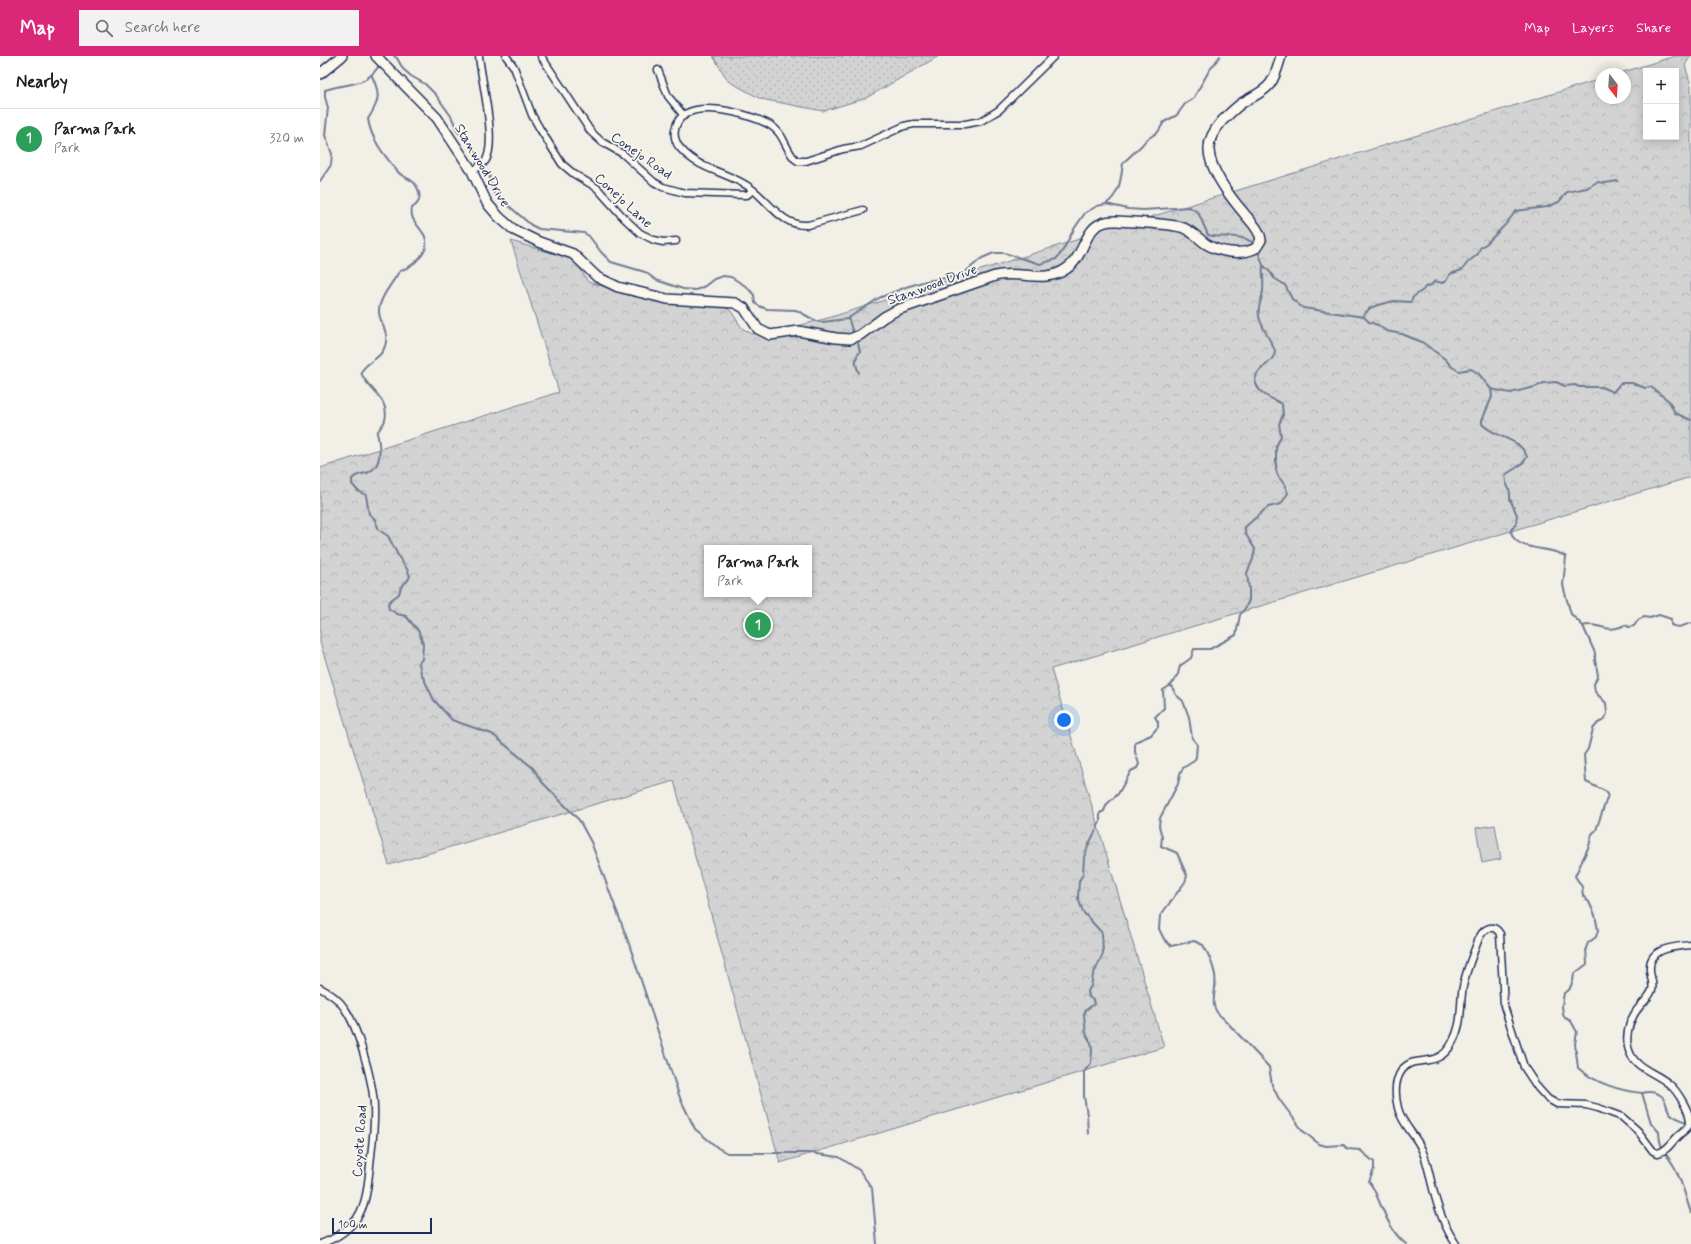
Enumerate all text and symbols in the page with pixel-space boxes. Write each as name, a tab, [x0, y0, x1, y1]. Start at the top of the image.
search box	[79, 10, 359, 46]
text: Map	[20, 16, 55, 41]
icon: search	[93, 17, 115, 39]
text: Search here	[125, 18, 200, 38]
text: Map	[1524, 19, 1550, 37]
text: Layers	[1572, 19, 1614, 37]
text: Share	[1636, 19, 1671, 37]
north arrow	[1595, 68, 1631, 104]
map controls	[1643, 68, 1679, 140]
button: +	[1643, 68, 1679, 104]
text: Nearby	[16, 71, 68, 93]
button: −	[1643, 104, 1679, 140]
text: Parma Park	[54, 120, 136, 140]
street label: Stanwood Drive	[450, 121, 514, 210]
street label: Conejo Road	[607, 128, 676, 184]
text: 1	[26, 130, 32, 147]
text: 320 m	[270, 130, 304, 147]
text: Park	[54, 140, 80, 157]
street label: Conejo Lane	[590, 169, 656, 232]
street label: Stanwood Drive	[885, 260, 980, 309]
popup	[704, 545, 812, 597]
text: Parma Park	[717, 553, 799, 573]
text: Park	[717, 573, 743, 590]
pin: 1	[745, 610, 771, 640]
your location	[1054, 710, 1074, 730]
street label: Coyote Road	[348, 1104, 372, 1178]
scale bar	[332, 1216, 432, 1235]
text: 100 m	[338, 1218, 368, 1232]

